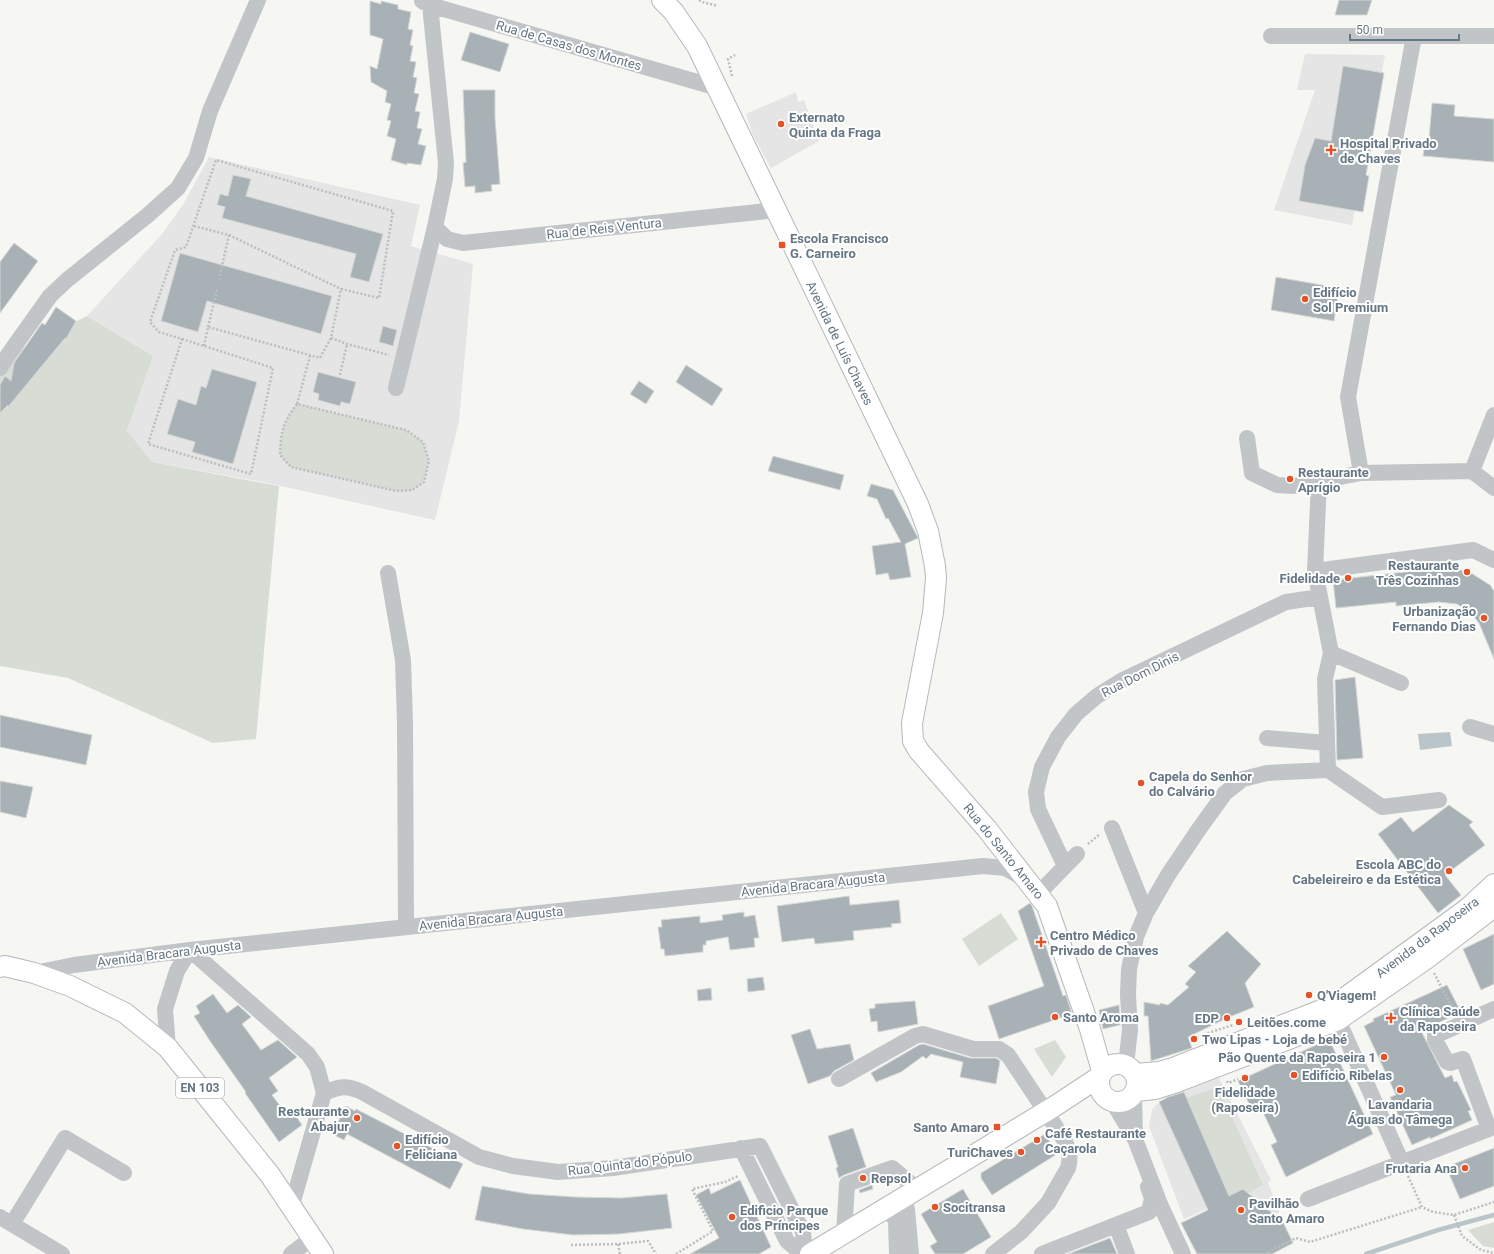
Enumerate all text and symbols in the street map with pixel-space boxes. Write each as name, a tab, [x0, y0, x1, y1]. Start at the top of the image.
scale bar	[1350, 16, 1459, 42]
street label: Rua de Casas dos Montes	[494, 18, 644, 74]
text: 50 m	[1356, 23, 1383, 37]
place label: Externato Quinta da Fraga	[789, 110, 881, 140]
marker: Externato Quinta da Fraga	[776, 119, 786, 129]
place label: Hospital Privado de Chaves	[1340, 136, 1437, 166]
marker: Hospital Privado de Chaves	[1325, 144, 1337, 156]
street label: Rua de Reis Ventura	[546, 215, 662, 242]
place label: Escola Francisco G. Carneiro	[790, 231, 889, 261]
marker: Escola Francisco G. Carneiro	[777, 240, 787, 250]
street label: Avenida de Luís Chaves	[803, 279, 876, 408]
place label: Edifício Sol Premium	[1313, 285, 1388, 315]
marker: Edifício Sol Premium	[1300, 294, 1310, 304]
place label: Restaurante Aprígio	[1298, 465, 1369, 495]
marker: Restaurante Aprígio	[1285, 474, 1295, 484]
place label: Restaurante Três Cozinhas	[1376, 558, 1459, 588]
marker: Restaurante Três Cozinhas	[1462, 567, 1472, 577]
place label: Fidelidade	[1280, 571, 1340, 586]
marker: Fidelidade	[1343, 573, 1353, 583]
place label: Urbanização Fernando Dias	[1392, 604, 1476, 634]
marker: Urbanização Fernando Dias	[1479, 613, 1489, 623]
street label: Rua Dom Dinis	[1099, 648, 1182, 700]
place label: Capela do Senhor do Calvário	[1149, 769, 1252, 799]
marker: Capela do Senhor do Calvário	[1136, 778, 1146, 788]
street label: Rua do Santo Amaro	[960, 800, 1047, 902]
place label: Escola ABC do Cabeleireiro e da Estética	[1292, 857, 1441, 887]
marker: Escola ABC do Cabeleireiro e da Estética	[1444, 866, 1454, 876]
street label: Avenida Bracara Augusta	[740, 869, 886, 900]
street label: Avenida da Raposeira	[1373, 894, 1482, 981]
street label: Avenida Bracara Augusta	[418, 903, 564, 934]
place label: Centro Médico Privado de Chaves	[1050, 928, 1159, 958]
marker: Centro Médico Privado de Chaves	[1035, 936, 1047, 948]
street label: Avenida Bracara Augusta	[96, 937, 242, 970]
place label: Q'Viagem!	[1317, 988, 1376, 1003]
marker: Q'Viagem!	[1304, 990, 1314, 1000]
place label: Clínica Saúde da Raposeira	[1400, 1004, 1480, 1034]
place label: Santo Aroma	[1063, 1010, 1139, 1025]
place label: EDP	[1195, 1011, 1219, 1026]
marker: Santo Aroma	[1050, 1012, 1060, 1022]
marker: Clínica Saúde da Raposeira	[1385, 1012, 1397, 1024]
marker: EDP	[1222, 1013, 1232, 1023]
place label: Leitões.come	[1247, 1015, 1326, 1030]
marker: Leitões.come	[1234, 1017, 1244, 1027]
place label: Two Lipas - Loja de bebé	[1202, 1032, 1347, 1047]
marker: Two Lipas - Loja de bebé	[1189, 1034, 1199, 1044]
place label: Pão Quente da Raposeira 1	[1218, 1050, 1376, 1065]
marker: Pão Quente da Raposeira 1	[1379, 1052, 1389, 1062]
place label: Edifício Ribelas	[1302, 1068, 1392, 1083]
marker: Edifício Ribelas	[1289, 1070, 1299, 1080]
marker: Fidelidade (Raposeira)	[1240, 1073, 1250, 1083]
road number: EN 103	[176, 1078, 224, 1098]
place label: Fidelidade (Raposeira)	[1211, 1085, 1279, 1115]
marker: Lavandaria Águas do Tâmega	[1395, 1085, 1405, 1095]
place label: Lavandaria Águas do Tâmega	[1348, 1097, 1452, 1127]
place label: Restaurante Abajur	[278, 1104, 349, 1134]
marker: Restaurante Abajur	[352, 1113, 362, 1123]
place label: Santo Amaro	[913, 1120, 989, 1135]
marker: Santo Amaro	[992, 1122, 1002, 1132]
place label: Café Restaurante Caçarola	[1045, 1126, 1146, 1156]
place label: Edifício Feliciana	[405, 1132, 457, 1162]
marker: Café Restaurante Caçarola	[1032, 1135, 1042, 1145]
marker: Edifício Feliciana	[392, 1141, 402, 1151]
place label: TuriChaves	[947, 1145, 1013, 1160]
marker: TuriChaves	[1016, 1147, 1026, 1157]
street label: Rua Quinta do Pópulo	[567, 1148, 693, 1179]
place label: Frutaria Ana	[1385, 1161, 1457, 1176]
marker: Frutaria Ana	[1460, 1163, 1470, 1173]
place label: Repsol	[871, 1171, 911, 1186]
marker: Repsol	[858, 1173, 868, 1183]
place label: Pavilhão Santo Amaro	[1249, 1196, 1325, 1226]
place label: Socitransa	[943, 1200, 1005, 1215]
marker: Socitransa	[930, 1202, 940, 1212]
place label: Edificio Parque dos Príncipes	[740, 1203, 828, 1233]
marker: Pavilhão Santo Amaro	[1236, 1205, 1246, 1215]
marker: Edificio Parque dos Príncipes	[727, 1212, 737, 1222]

